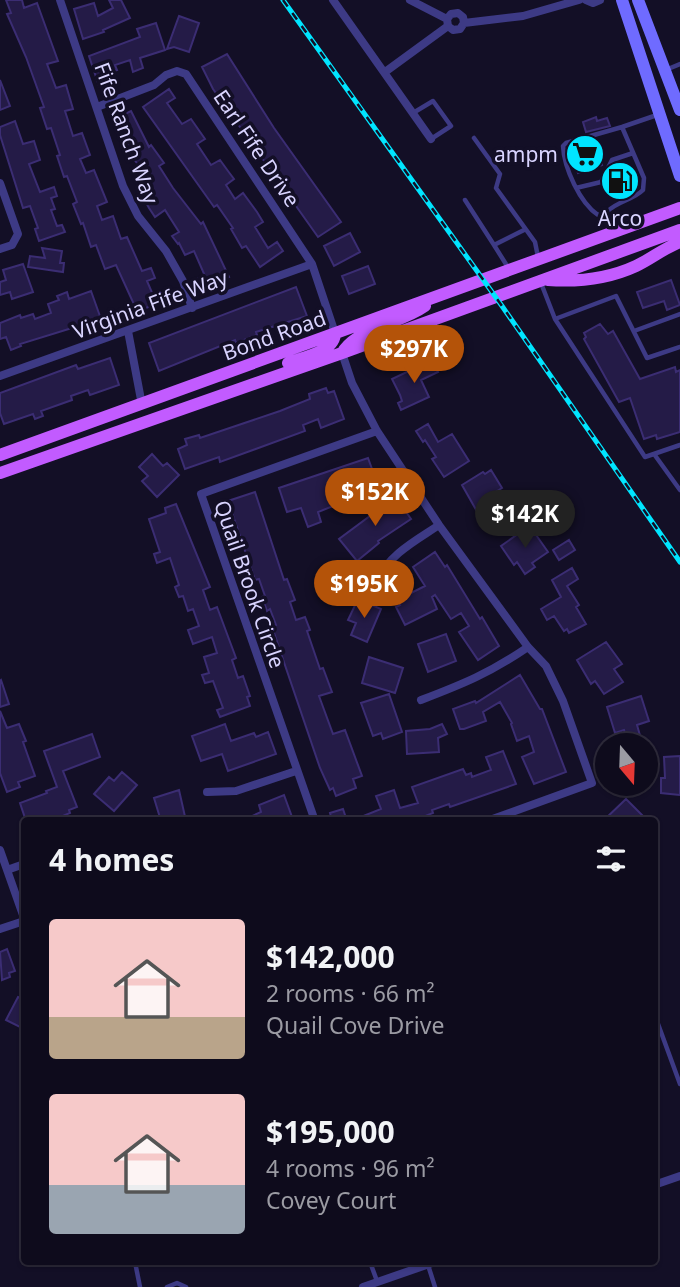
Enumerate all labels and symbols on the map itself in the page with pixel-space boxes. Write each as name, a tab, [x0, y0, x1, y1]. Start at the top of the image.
street label: Fife Ranch Way	[88, 58, 166, 208]
street label: Earl Fife Drive	[207, 84, 307, 212]
supermarket icon: ampm	[564, 133, 606, 175]
place label: ampm	[494, 140, 558, 168]
fuel station icon: Arco	[599, 160, 641, 202]
place label: Arco	[598, 204, 642, 232]
street label: Virginia Fife Way	[69, 263, 232, 345]
street label: Bond Road	[218, 303, 330, 367]
pin: $297K	[365, 326, 463, 385]
pin: $152K	[326, 468, 424, 528]
pin: $142K	[476, 490, 574, 550]
street label: Quail Brook Circle	[208, 496, 292, 672]
pin: $195K	[315, 560, 413, 620]
north arrow	[595, 733, 658, 796]

